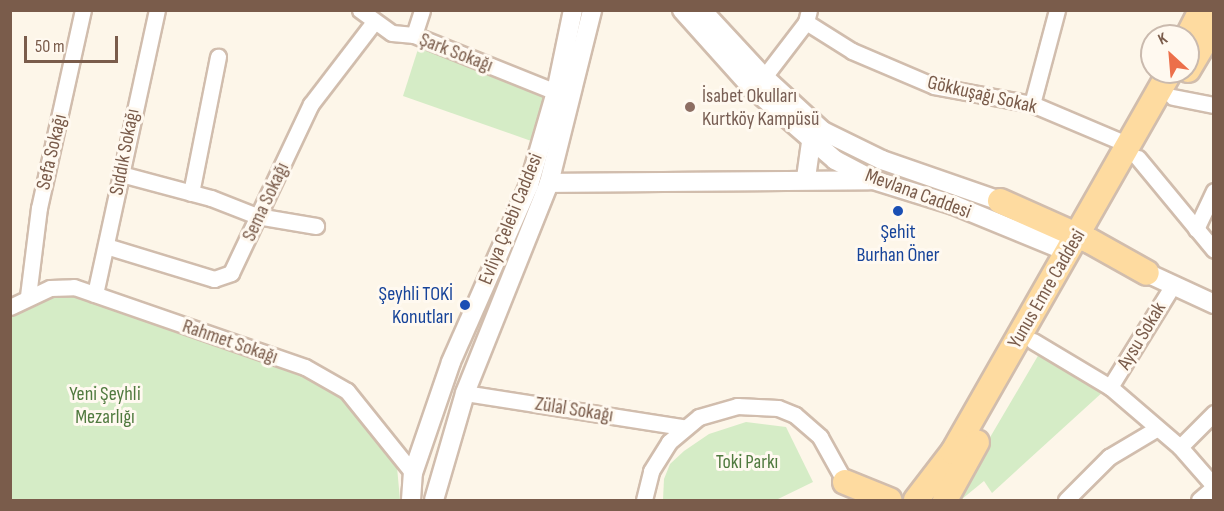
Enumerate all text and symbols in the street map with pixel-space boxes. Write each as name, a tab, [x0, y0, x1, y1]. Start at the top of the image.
scale bar	[27, 24, 122, 62]
north arrow	[1140, 24, 1200, 84]
street label: Şark Sokağı	[416, 28, 496, 78]
text: K	[1155, 29, 1170, 49]
text: 50 m	[35, 36, 65, 57]
street label: Gökkuşağı Sokak	[925, 71, 1039, 119]
place label: İsabet Okulları Kurtköy Kampüsü	[702, 84, 819, 131]
marker: İsabet Okulları Kurtköy Kampüsü	[683, 100, 697, 114]
street label: Sıddık Sokağı	[105, 107, 145, 197]
street label: Sefa Sokağı	[32, 112, 72, 192]
street label: Evliya Çelebi Caddesi	[474, 150, 548, 288]
street label: Sema Sokağı	[237, 159, 295, 245]
street label: Mevlana Caddesi	[862, 164, 974, 224]
marker: Şehit Burhan Öner	[891, 204, 905, 218]
place label: Şehit Burhan Öner	[856, 220, 940, 267]
street label: Yunus Emre Caddesi	[1003, 225, 1091, 353]
place label: Şeyhli TOKİ Konutları	[379, 282, 453, 329]
marker: Şeyhli TOKİ Konutları	[458, 298, 472, 312]
street label: Aysu Sokak	[1113, 298, 1171, 374]
street label: Rahmet Sokağı	[179, 314, 281, 370]
park label: Yeni Şeyhli Mezarlığı	[69, 382, 141, 429]
street label: Zülal Sokağı	[533, 392, 615, 428]
park label: Toki Parkı	[716, 450, 778, 474]

